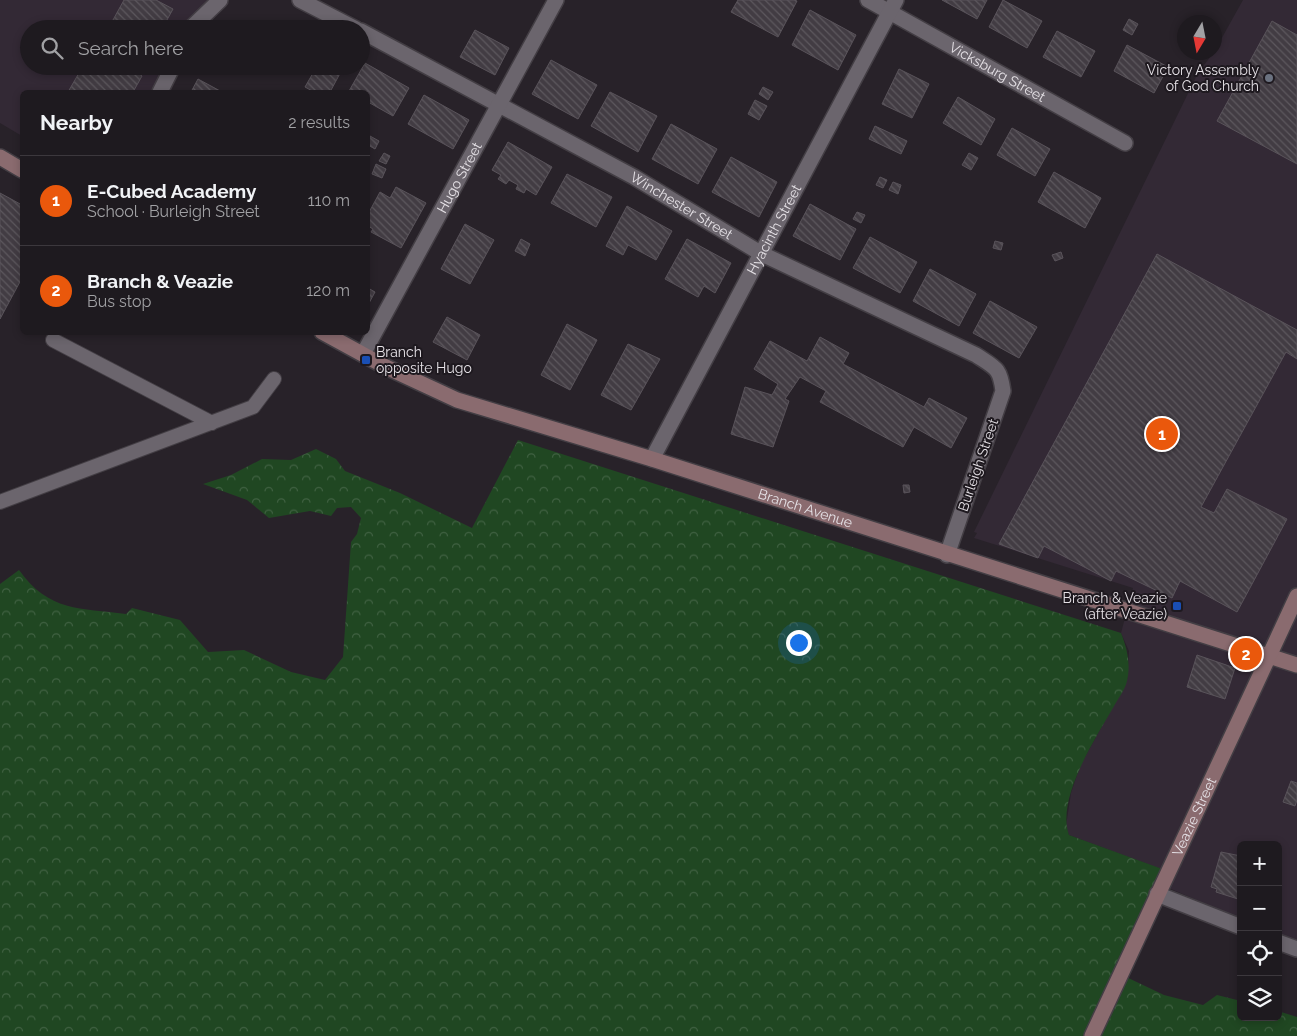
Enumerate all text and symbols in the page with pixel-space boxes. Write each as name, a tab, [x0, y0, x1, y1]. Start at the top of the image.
north arrow	[1177, 15, 1222, 60]
search box	[20, 20, 370, 75]
icon: search	[38, 34, 66, 62]
text: Search here	[78, 37, 184, 59]
street label: Vicksburg Street	[947, 39, 1048, 105]
place label: Victory Assembly of God Church	[1147, 62, 1259, 94]
marker: Victory Assembly of God Church	[1263, 72, 1275, 84]
text: Nearby	[40, 110, 113, 135]
text: 2 results	[288, 113, 350, 132]
street label: Hugo Street	[433, 139, 485, 216]
street label: Winchester Street	[627, 169, 736, 243]
text: E-Cubed Academy	[87, 180, 257, 202]
street label: Hyacinth Street	[744, 181, 805, 277]
text: 1	[52, 191, 60, 210]
text: 110 m	[308, 191, 350, 210]
text: School · Burleigh Street	[87, 202, 260, 221]
text: Branch & Veazie	[87, 270, 233, 292]
text: 2	[51, 281, 61, 300]
text: 120 m	[306, 281, 350, 300]
text: Bus stop	[87, 292, 151, 311]
place label: Branch opposite Hugo	[376, 344, 472, 376]
marker: Branch opposite Hugo	[360, 354, 372, 366]
pin: 1	[1146, 415, 1178, 453]
street label: Burleigh Street	[955, 416, 1001, 513]
street label: Branch Avenue	[756, 485, 855, 531]
place label: Branch & Veazie (after Veazie)	[1063, 590, 1167, 622]
marker: Branch & Veazie (after Veazie)	[1171, 600, 1183, 612]
your location	[786, 630, 812, 656]
pin: 2	[1230, 635, 1262, 673]
street label: Veazie Street	[1169, 774, 1220, 859]
map controls	[1237, 841, 1282, 1021]
button: +	[1237, 841, 1282, 886]
button: −	[1237, 886, 1282, 931]
button: locate	[1237, 931, 1282, 976]
button: layers	[1237, 976, 1282, 1021]

